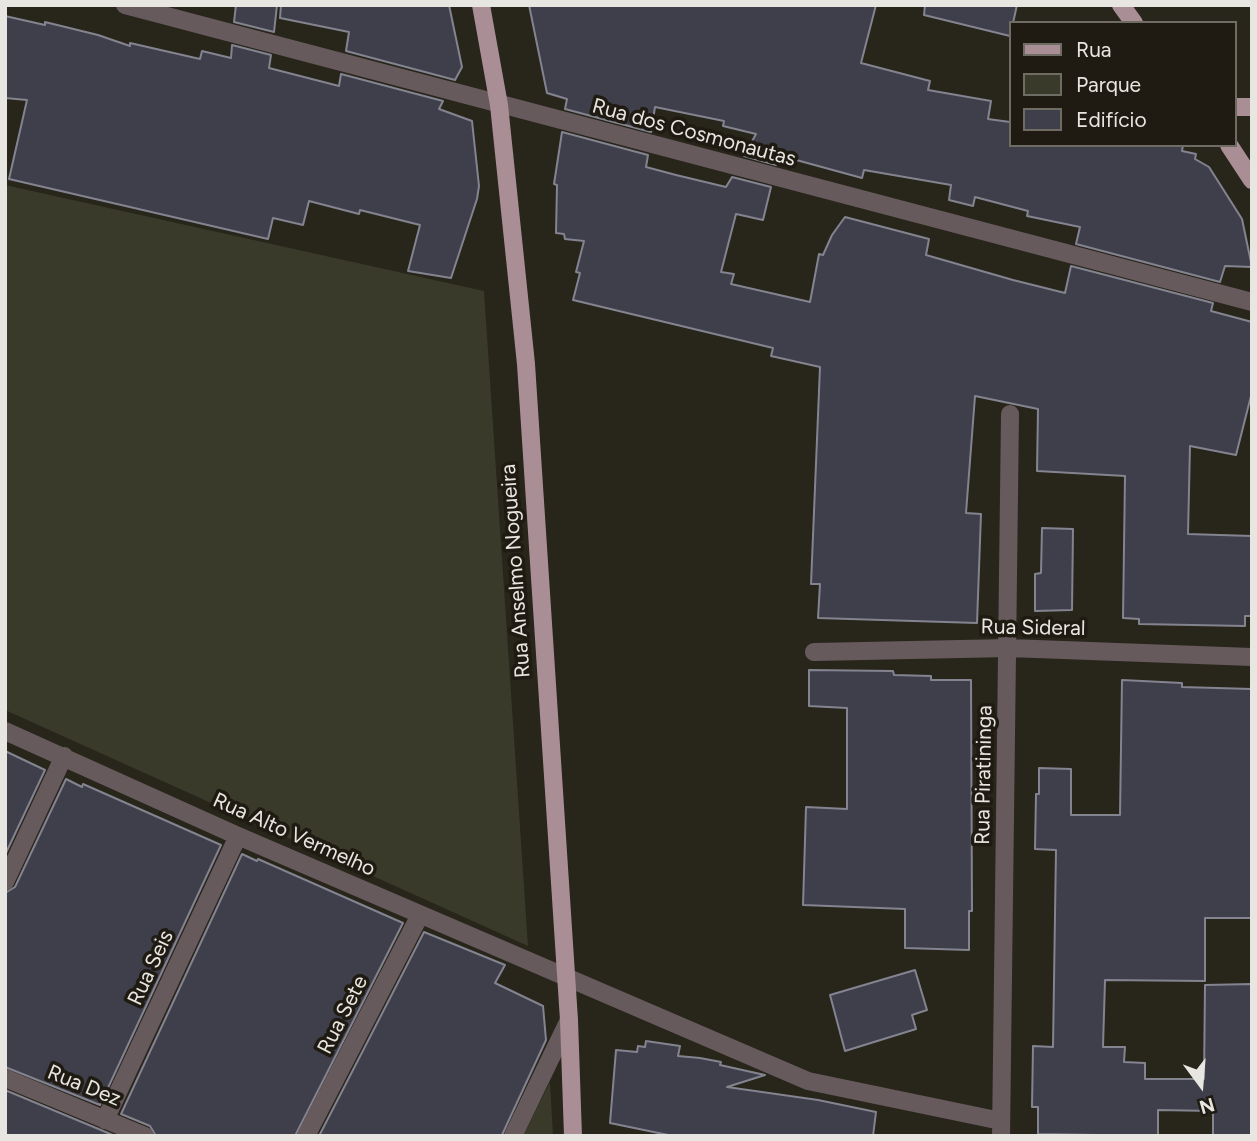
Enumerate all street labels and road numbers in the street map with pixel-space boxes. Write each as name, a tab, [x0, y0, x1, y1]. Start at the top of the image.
street label: Rua dos Cosmonautas	[589, 94, 799, 172]
street label: Rua Anselmo Nogueira	[496, 463, 536, 679]
street label: Rua Sideral	[980, 614, 1086, 642]
street label: Rua Piratininga	[970, 705, 998, 845]
street label: Rua Alto Vermelho	[209, 788, 379, 882]
street label: Rua Seis	[123, 927, 179, 1009]
street label: Rua Sete	[313, 972, 373, 1058]
street label: Rua Dez	[44, 1060, 124, 1112]

